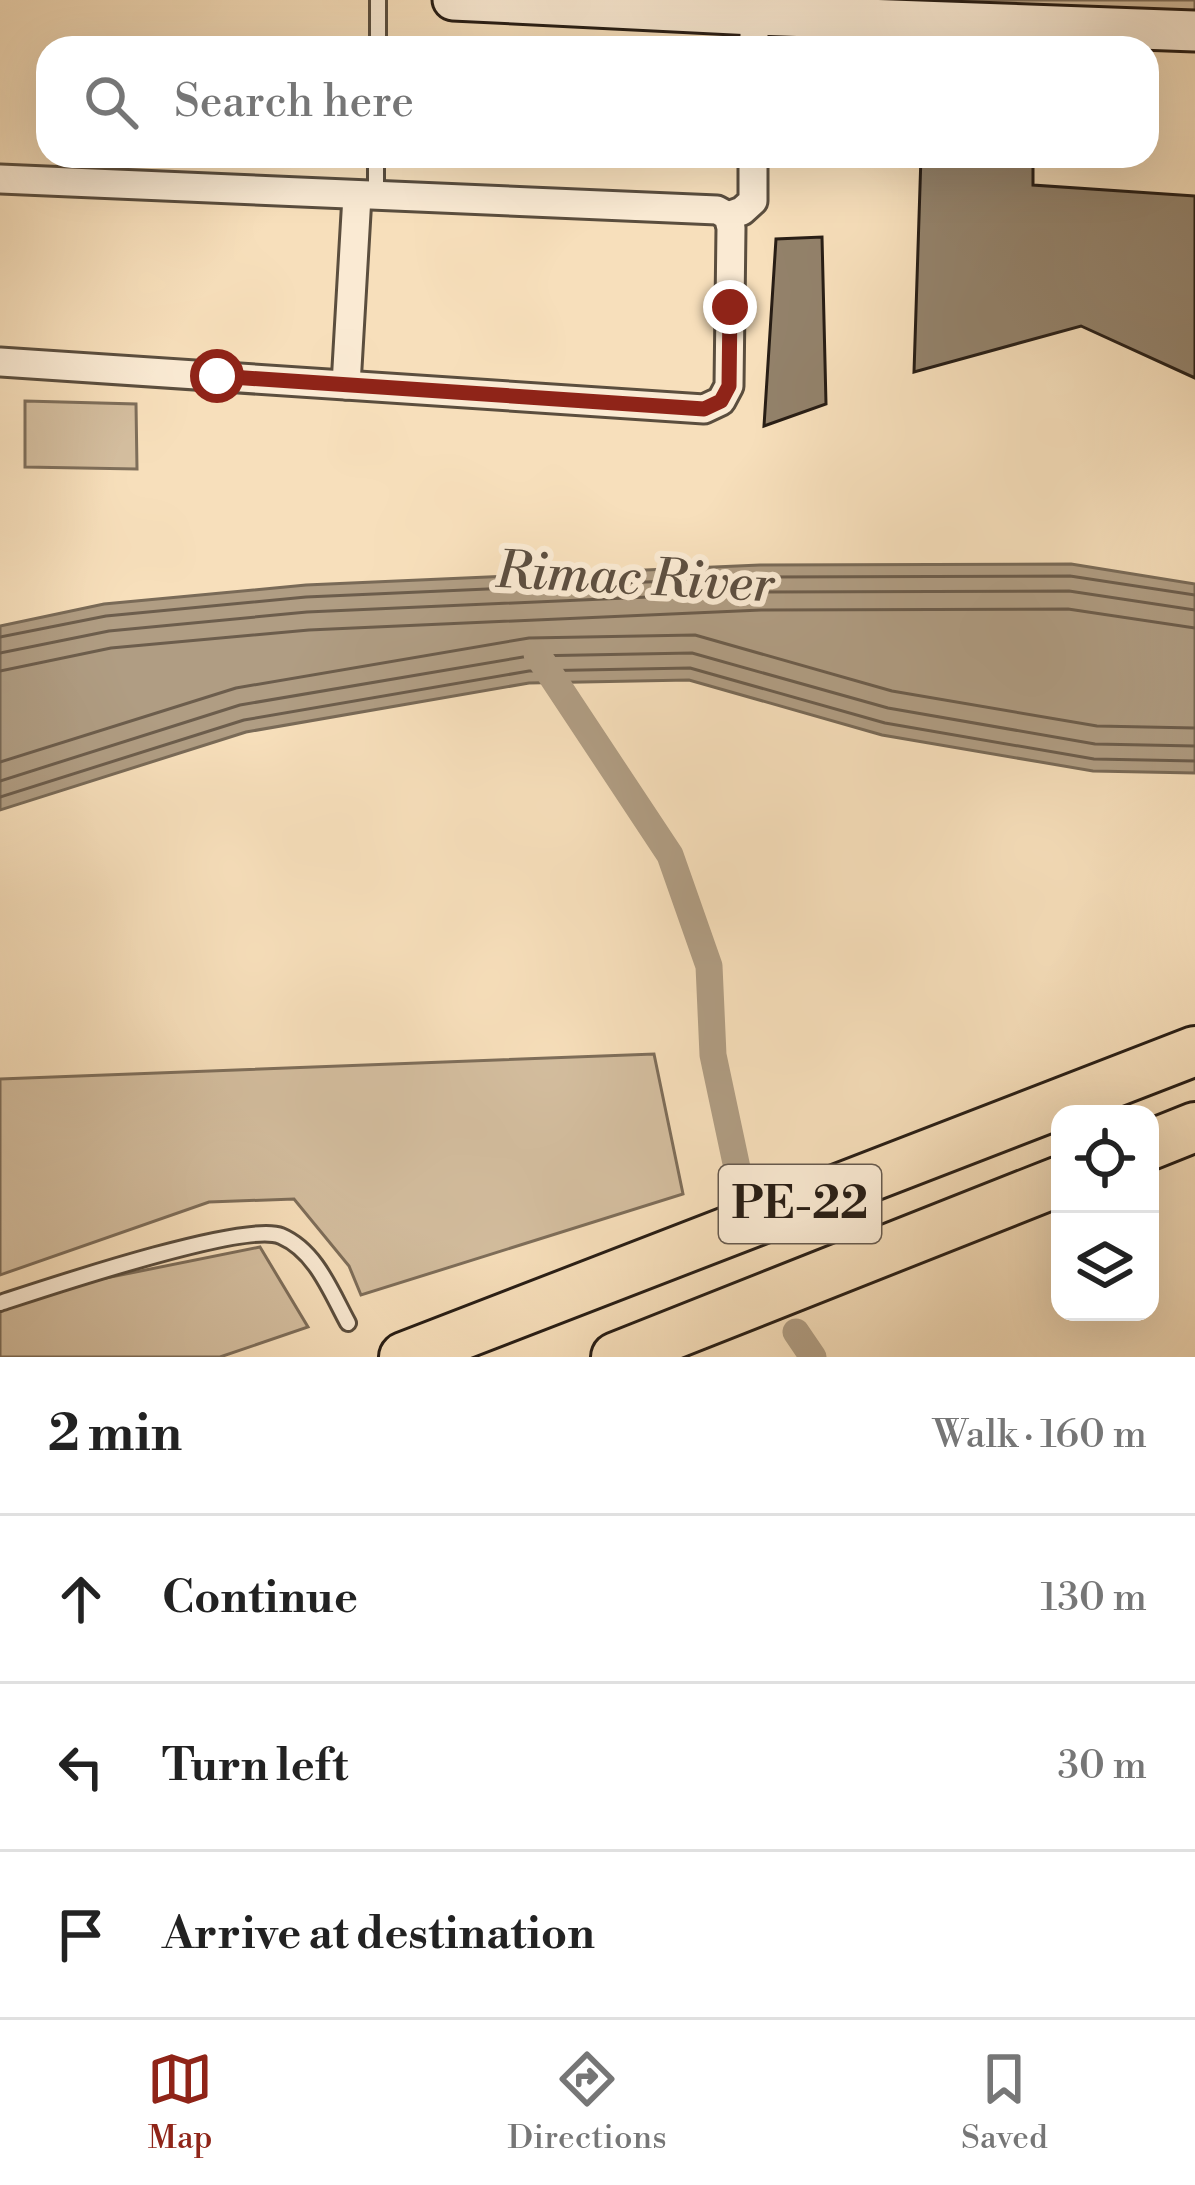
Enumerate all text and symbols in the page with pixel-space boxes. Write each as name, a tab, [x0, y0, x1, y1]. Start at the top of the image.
search box	[36, 36, 1159, 168]
icon: search	[78, 69, 144, 135]
text: Search here	[174, 74, 414, 131]
route end	[703, 280, 757, 334]
route start	[190, 349, 244, 403]
water label: Rimac River	[493, 540, 777, 618]
map controls	[1051, 1105, 1159, 1321]
button: locate	[1051, 1105, 1159, 1213]
road number: PE-22	[719, 1165, 881, 1243]
button: layers	[1051, 1213, 1159, 1321]
text: 2 min	[48, 1403, 182, 1467]
text: Walk · 160 m	[933, 1411, 1147, 1460]
icon: ahead	[48, 1566, 114, 1632]
text: Continue	[162, 1570, 358, 1627]
text: 130 m	[1041, 1574, 1147, 1623]
icon: left	[48, 1734, 114, 1800]
text: Turn left	[162, 1738, 348, 1795]
text: 30 m	[1057, 1742, 1147, 1791]
icon: arrive	[48, 1902, 114, 1968]
text: Arrive at destination	[162, 1906, 595, 1963]
tab: Map	[147, 2046, 213, 2159]
tab: Directions	[508, 2046, 667, 2159]
tab: Saved	[961, 2046, 1048, 2159]

